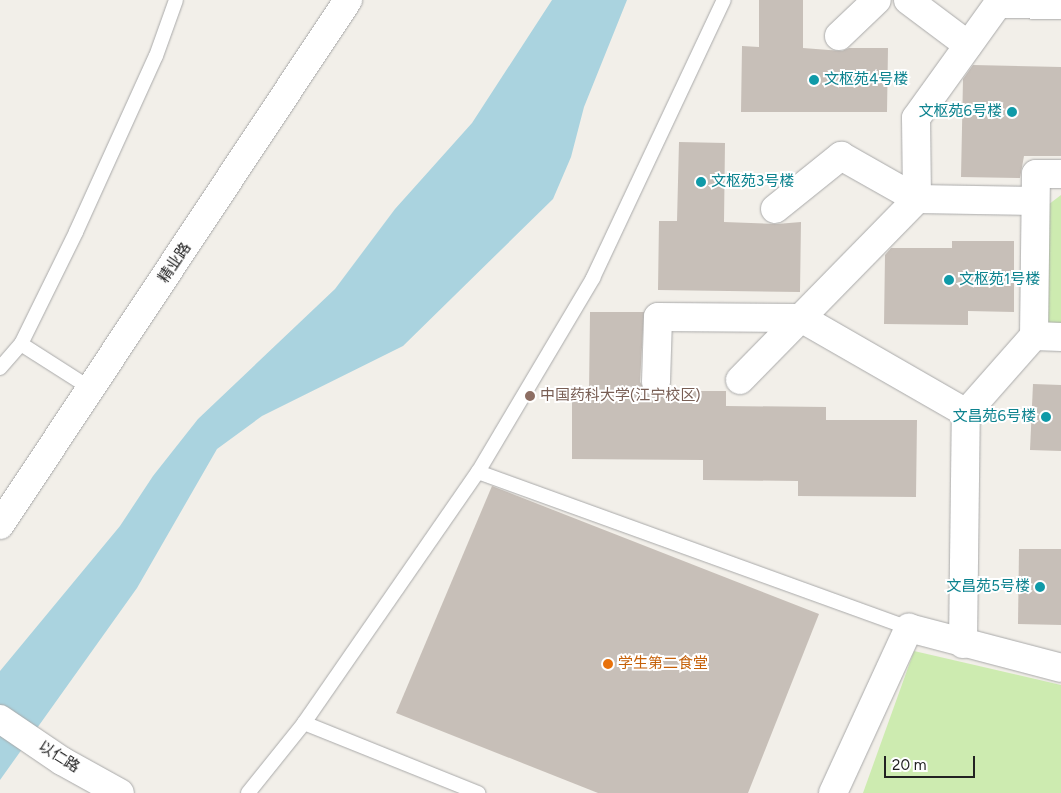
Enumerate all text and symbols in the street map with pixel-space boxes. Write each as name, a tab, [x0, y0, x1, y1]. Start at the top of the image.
place label: 文枢苑4号楼	[824, 71, 908, 89]
marker: 文枢苑4号楼	[808, 74, 820, 86]
place label: 文枢苑6号楼	[919, 103, 1002, 121]
marker: 文枢苑6号楼	[1006, 106, 1018, 118]
place label: 文枢苑3号楼	[711, 173, 794, 191]
marker: 文枢苑3号楼	[695, 176, 707, 188]
street label: 精业路	[155, 239, 195, 287]
place label: 文枢苑1号楼	[959, 271, 1040, 289]
marker: 文枢苑1号楼	[943, 274, 955, 286]
place label: 中国药科大学(江宁校区)	[540, 387, 701, 405]
marker: 中国药科大学(江宁校区)	[524, 390, 536, 402]
place label: 文昌苑6号楼	[953, 408, 1036, 426]
marker: 文昌苑6号楼	[1040, 411, 1052, 423]
place label: 文昌苑5号楼	[946, 578, 1030, 596]
marker: 文昌苑5号楼	[1034, 581, 1046, 593]
place label: 学生第二食堂	[618, 655, 708, 673]
marker: 学生第二食堂	[602, 658, 614, 670]
street label: 以仁路	[35, 737, 83, 777]
scale bar	[886, 746, 977, 778]
text: 20 m	[892, 756, 926, 774]

